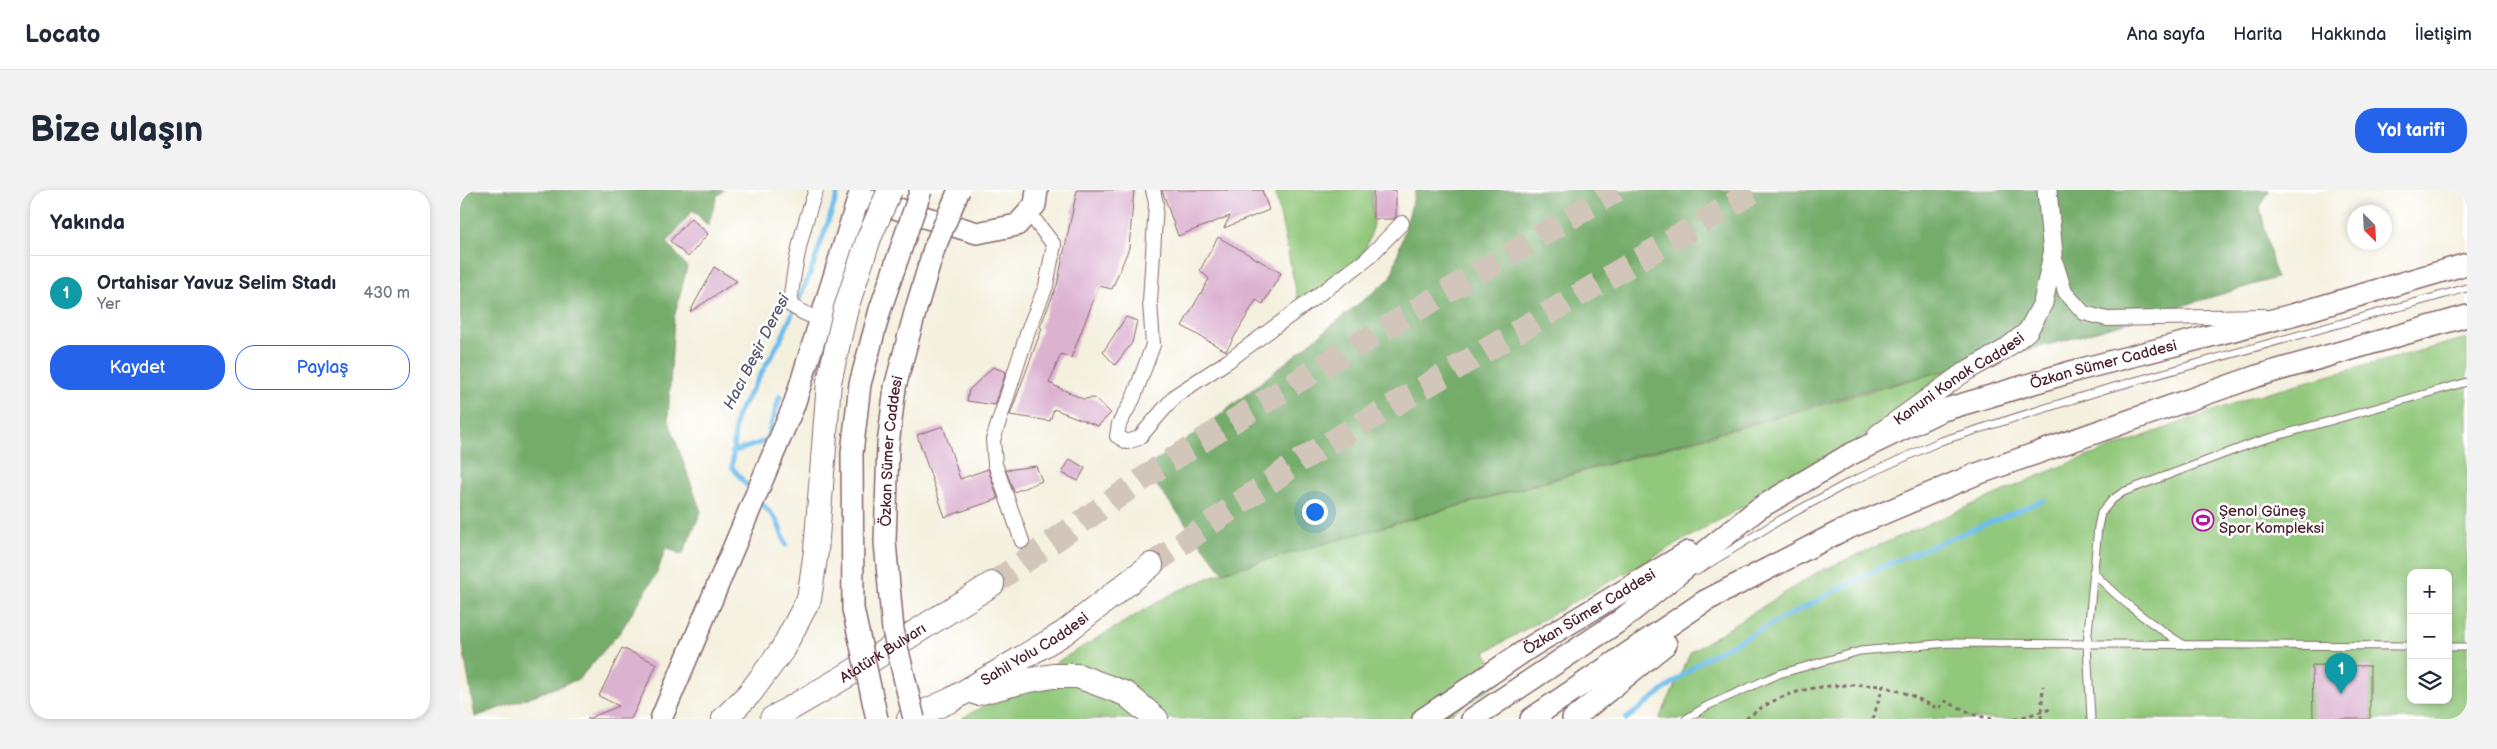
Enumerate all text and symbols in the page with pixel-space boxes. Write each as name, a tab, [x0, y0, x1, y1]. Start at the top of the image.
text: Locato	[25, 20, 100, 49]
text: Ana sayfa	[2127, 24, 2205, 45]
text: Harita	[2233, 24, 2282, 45]
text: Hakkında	[2310, 24, 2386, 45]
text: İletişim	[2414, 24, 2472, 45]
button: Yol tarifi	[2355, 108, 2467, 153]
text: Bize ulaşın	[30, 109, 203, 152]
north arrow	[2347, 205, 2392, 250]
text: Yakında	[50, 210, 125, 235]
text: Ortahisar Yavuz Selim Stadı	[97, 272, 336, 295]
text: 1	[63, 284, 69, 303]
text: 430 m	[363, 284, 410, 303]
water label: Hacı Beşir Deresi	[720, 290, 795, 413]
text: Yer	[97, 295, 120, 314]
street label: Kanuni Konak Caddesi	[1890, 328, 2028, 429]
street label: Özkan Sümer Caddesi	[2028, 335, 2179, 393]
button: Kaydet	[50, 345, 225, 390]
button: Paylaş	[235, 345, 410, 390]
street label: Özkan Sümer Caddesi	[876, 374, 907, 527]
your location	[1302, 499, 1328, 525]
place label: Şenol Güneş Spor Kompleksi	[2219, 502, 2324, 538]
sports icon: Şenol Güneş Spor Kompleksi	[2191, 508, 2215, 532]
street label: Özkan Sümer Caddesi	[1519, 564, 1659, 659]
map controls	[2407, 569, 2452, 704]
button: +	[2407, 569, 2452, 614]
street label: Sahil Yolu Caddesi	[977, 608, 1092, 690]
button: −	[2407, 614, 2452, 659]
street label: Atatürk Bulvarı	[836, 619, 929, 687]
pin: 1	[2325, 653, 2357, 694]
button: layers	[2407, 659, 2452, 704]

